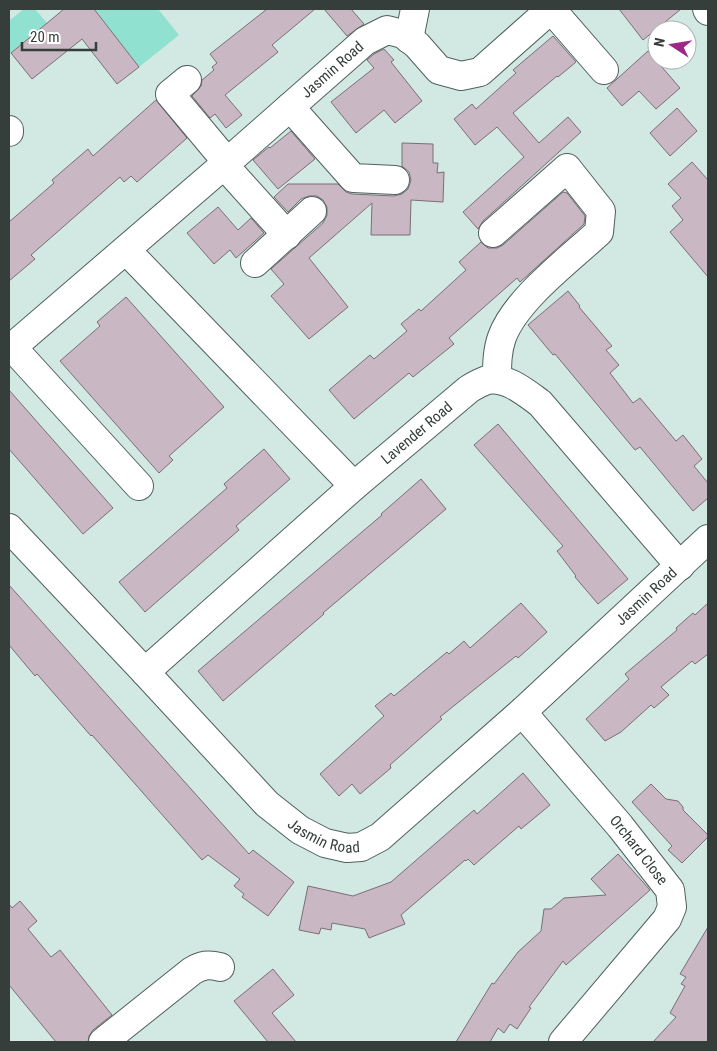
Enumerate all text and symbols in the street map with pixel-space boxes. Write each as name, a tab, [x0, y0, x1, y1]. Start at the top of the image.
scale bar	[22, 20, 96, 52]
north arrow	[647, 20, 697, 70]
text: 20 m	[30, 28, 60, 46]
text: N	[651, 36, 668, 48]
street label: Jasmin Road	[298, 38, 367, 102]
street label: Lavender Road	[378, 398, 456, 468]
street label: Jasmin Road	[612, 564, 681, 629]
street label: Orchard Close	[606, 812, 672, 889]
street label: Jasmin Road	[284, 815, 360, 857]

